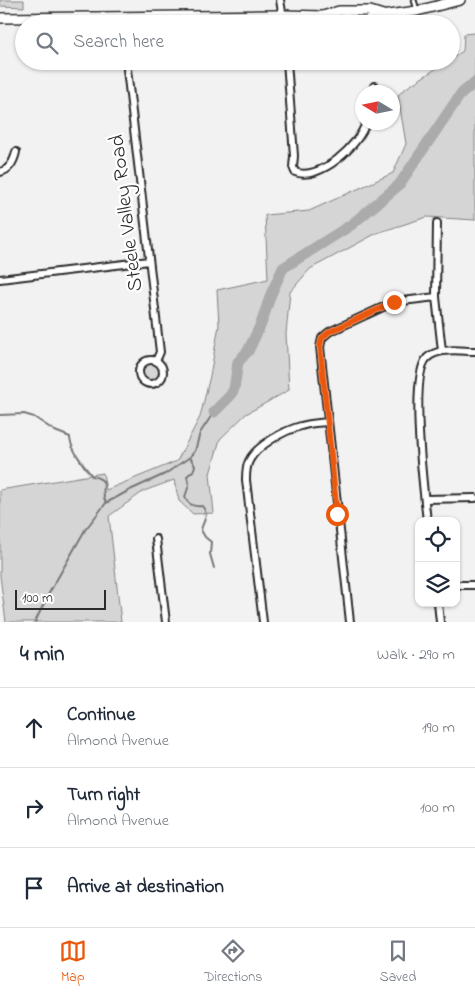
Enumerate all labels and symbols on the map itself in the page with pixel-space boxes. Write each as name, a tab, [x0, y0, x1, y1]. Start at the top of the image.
north arrow	[355, 85, 400, 130]
street label: Steele Valley Road	[102, 132, 153, 293]
route end	[383, 291, 406, 314]
route start	[326, 503, 349, 526]
scale bar	[15, 587, 106, 610]

